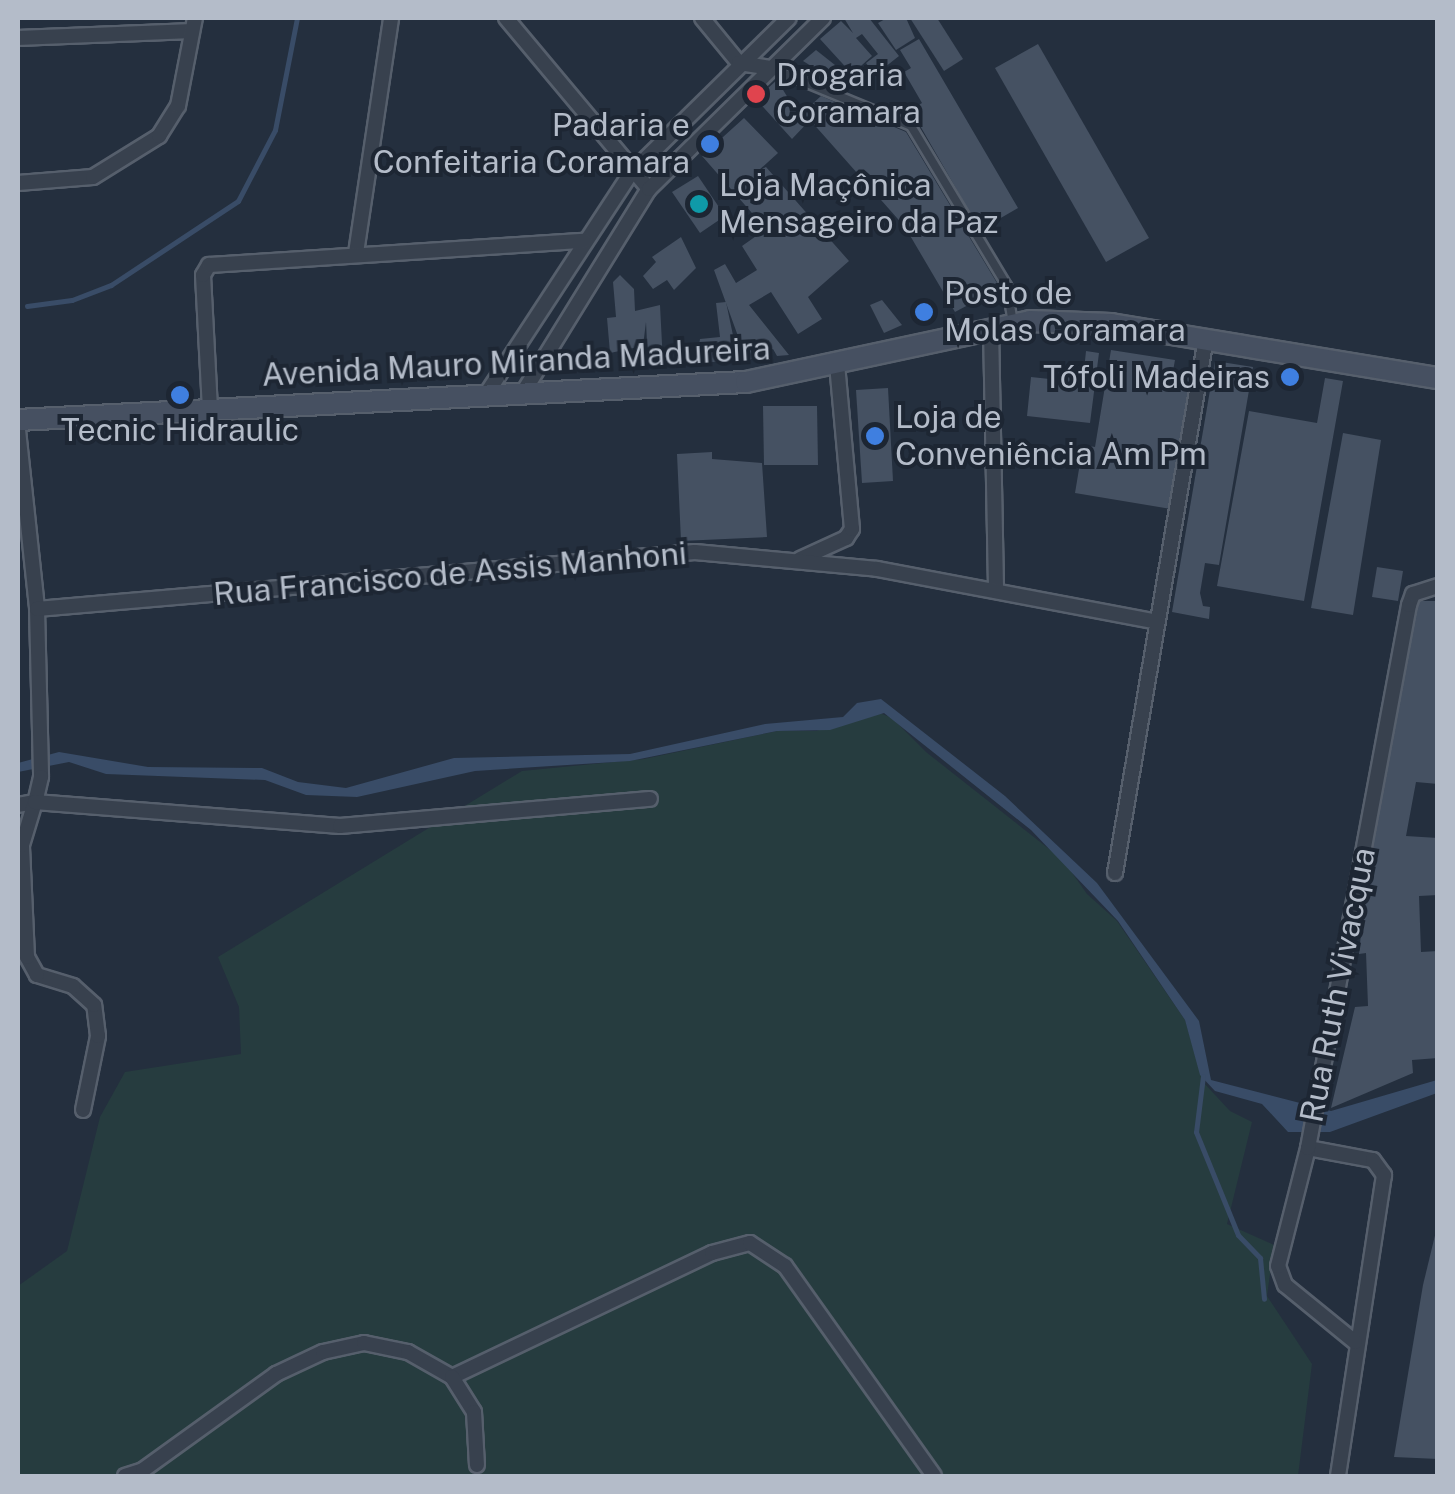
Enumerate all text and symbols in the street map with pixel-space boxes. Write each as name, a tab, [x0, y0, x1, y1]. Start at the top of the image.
place label: Drogaria Coramara	[776, 57, 921, 132]
marker: Drogaria Coramara	[745, 83, 767, 105]
place label: Padaria e Confeitaria Coramara	[373, 107, 690, 182]
marker: Padaria e Confeitaria Coramara	[699, 133, 721, 155]
place label: Loja Maçônica Mensageiro da Paz	[719, 167, 999, 242]
marker: Loja Maçônica Mensageiro da Paz	[688, 193, 710, 215]
place label: Posto de Molas Coramara	[944, 275, 1186, 350]
marker: Posto de Molas Coramara	[913, 301, 935, 323]
street label: Avenida Mauro Miranda Madureira	[261, 329, 771, 395]
place label: Tófoli Madeiras	[1043, 358, 1270, 396]
marker: Tófoli Madeiras	[1279, 366, 1301, 388]
marker: Tecnic Hidraulic	[169, 384, 191, 406]
place label: Loja de Conveniência Am Pm	[895, 399, 1207, 474]
place label: Tecnic Hidraulic	[61, 411, 299, 449]
marker: Loja de Conveniência Am Pm	[864, 425, 886, 447]
street label: Rua Francisco de Assis Manhoni	[211, 534, 689, 614]
street label: Rua Ruth Vivacqua	[1292, 844, 1384, 1126]

